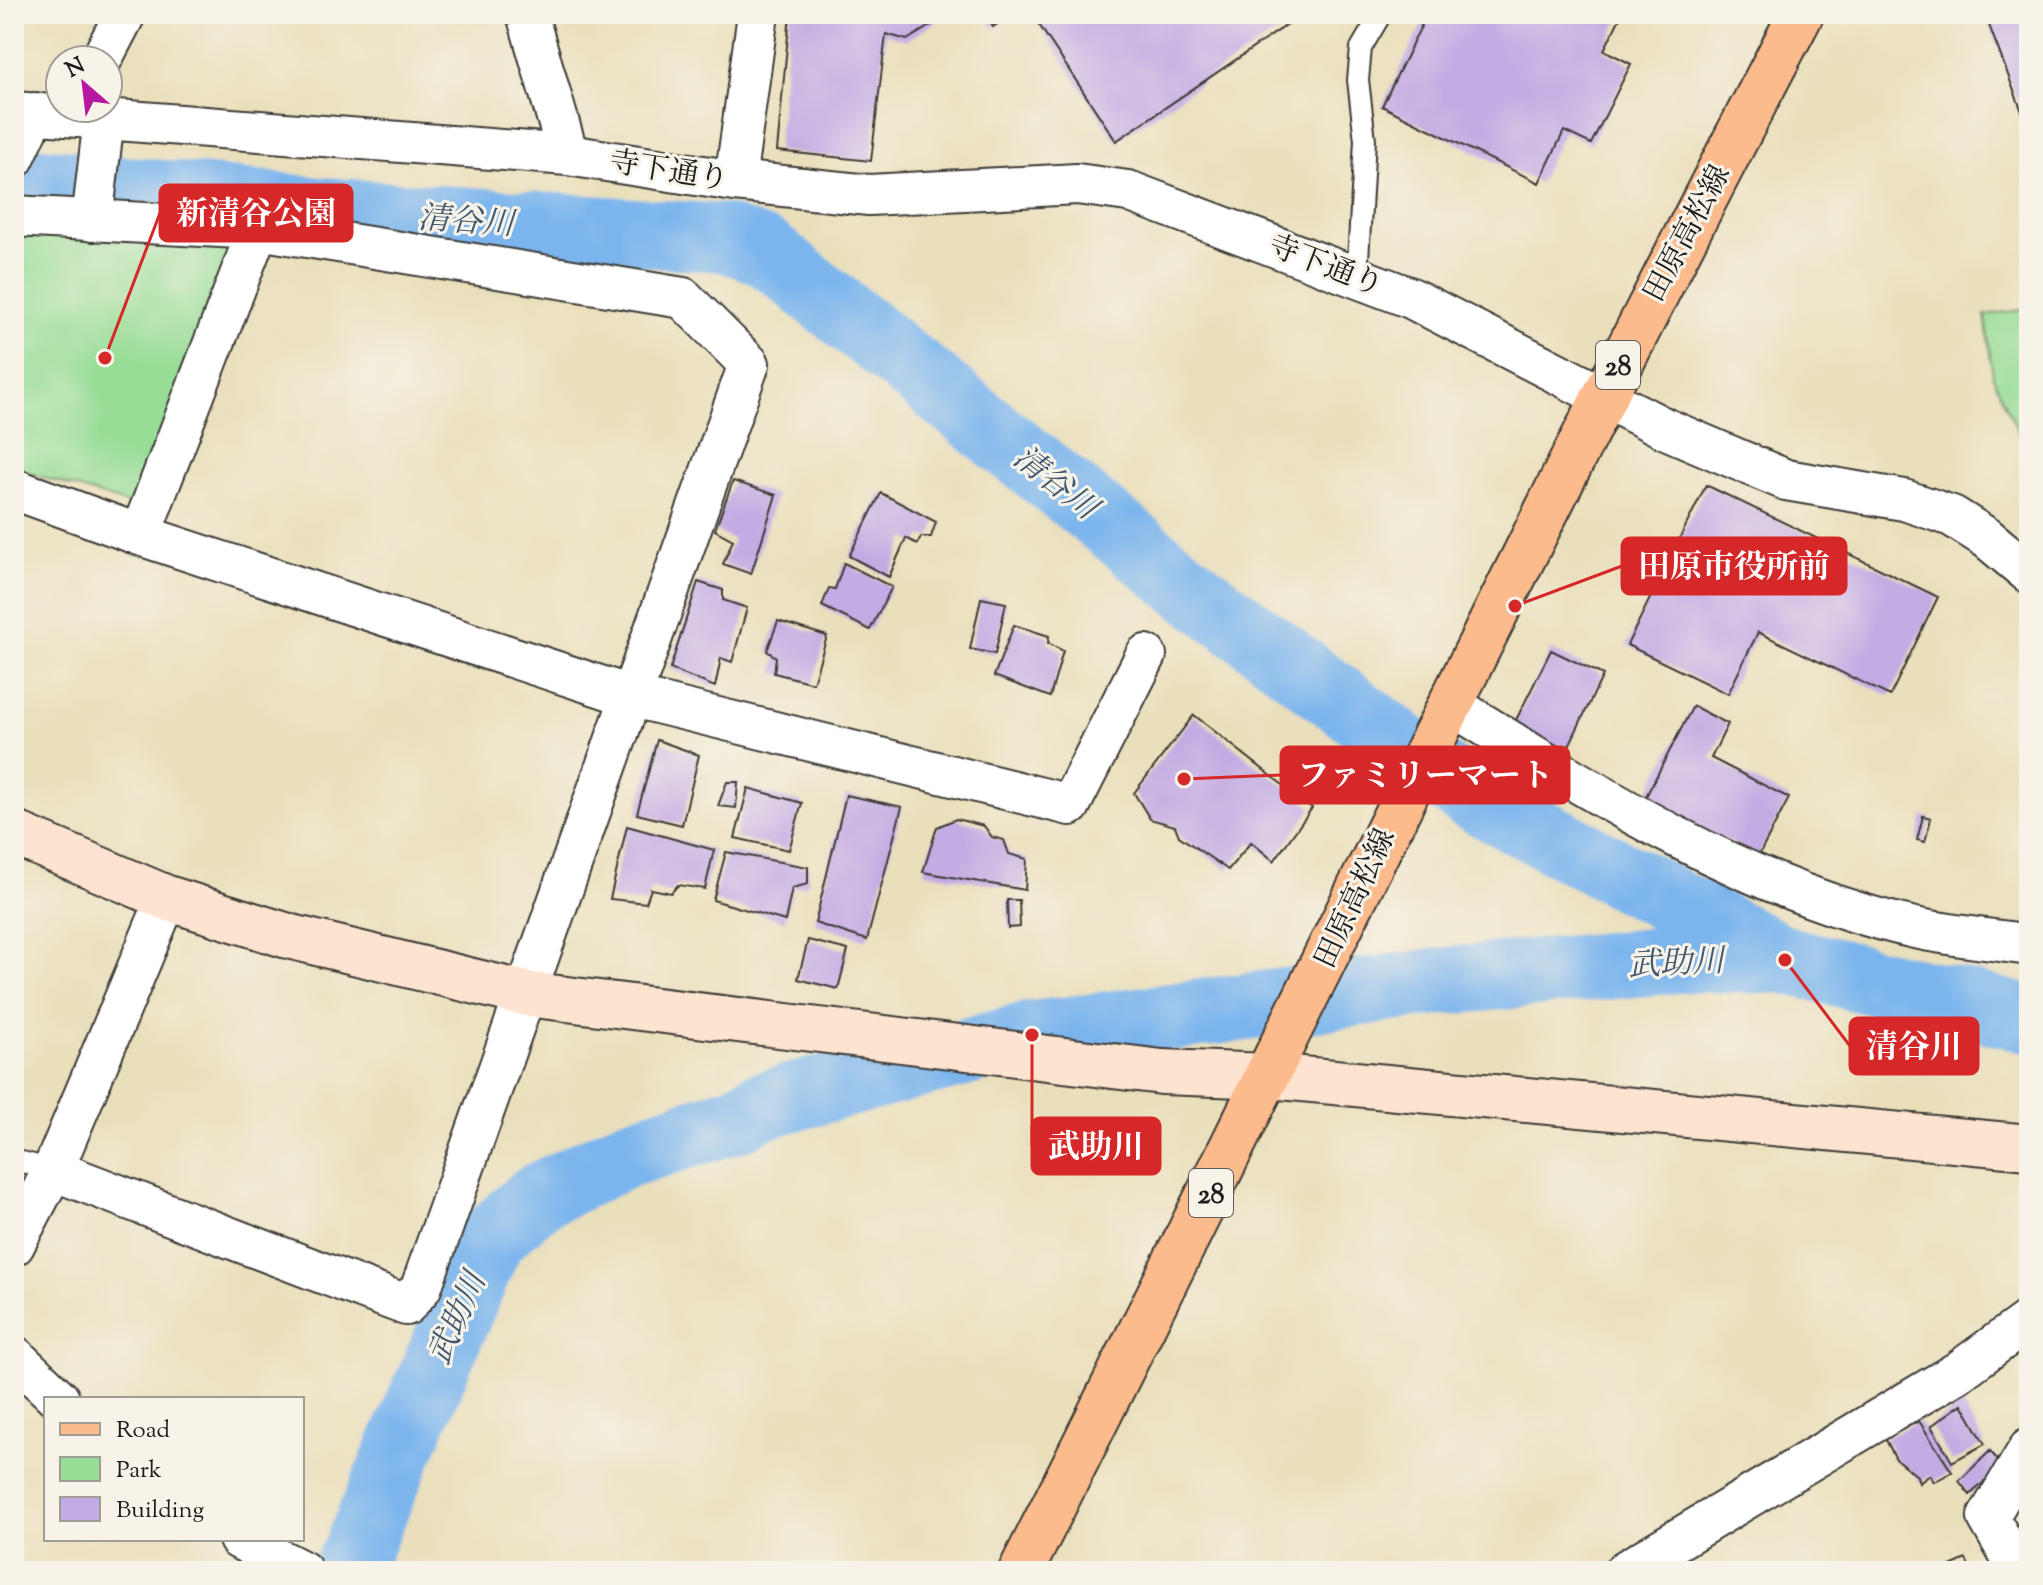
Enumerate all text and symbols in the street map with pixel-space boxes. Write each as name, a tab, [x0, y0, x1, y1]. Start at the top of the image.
north arrow	[44, 44, 124, 124]
text: N	[61, 51, 92, 87]
street label: 寺下通り	[606, 142, 731, 203]
street label: 田原高松線	[1634, 158, 1742, 310]
callout: 新清谷公園	[160, 185, 352, 241]
text: 新清谷公園	[176, 193, 336, 239]
water label: 清谷川	[416, 197, 518, 249]
street label: 寺下通り	[1261, 226, 1389, 309]
road number: 28	[1596, 341, 1640, 389]
water label: 清谷川	[1002, 437, 1108, 534]
callout: 田原市役所前	[1622, 538, 1846, 594]
text: 田原市役所前	[1638, 546, 1830, 592]
callout: ファミリーマート	[1281, 747, 1569, 803]
text: ファミリーマート	[1297, 755, 1553, 801]
street label: 田原高松線	[1305, 822, 1407, 976]
water label: 武助川	[1627, 939, 1728, 990]
callout: 清谷川	[1850, 1018, 1978, 1074]
text: 清谷川	[1866, 1026, 1962, 1072]
callout: 武助川	[1032, 1118, 1160, 1174]
text: 武助川	[1048, 1126, 1144, 1172]
road number: 28	[1189, 1169, 1233, 1217]
water label: 武助川	[418, 1263, 500, 1372]
legend	[44, 1397, 304, 1541]
text: Road	[116, 1414, 170, 1448]
text: Park	[116, 1454, 162, 1488]
text: Building	[116, 1494, 205, 1528]

